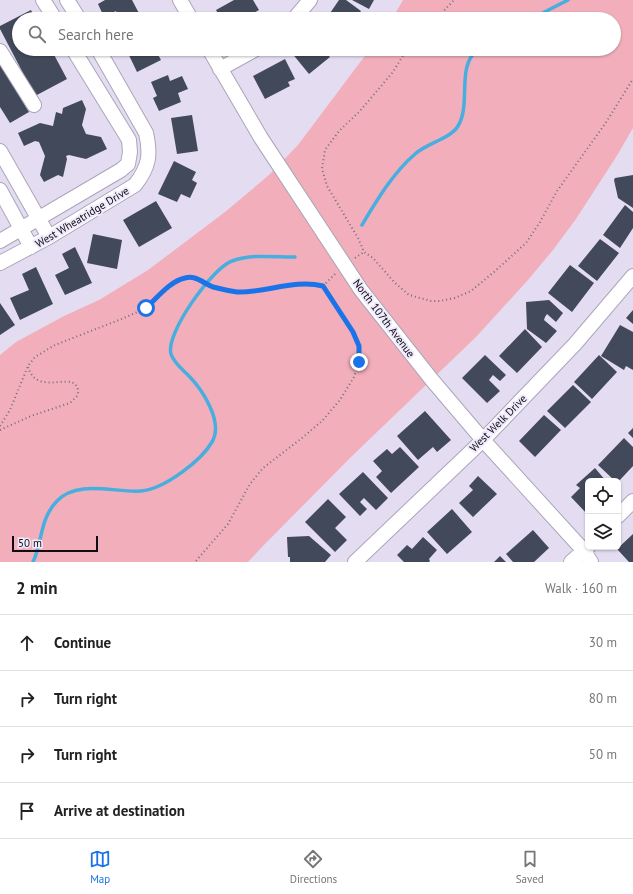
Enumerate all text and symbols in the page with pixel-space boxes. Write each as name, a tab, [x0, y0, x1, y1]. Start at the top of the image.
search box	[12, 12, 621, 56]
icon: search	[26, 23, 48, 45]
text: Search here	[58, 25, 134, 44]
street label: West Wheatridge Drive	[33, 183, 132, 251]
street label: North 107th Avenue	[350, 276, 418, 360]
route start	[137, 299, 155, 317]
route end	[350, 353, 368, 371]
street label: West Welk Drive	[466, 391, 530, 455]
map controls	[585, 478, 621, 550]
button: locate	[585, 478, 621, 514]
button: layers	[585, 514, 621, 550]
scale bar	[12, 534, 98, 553]
text: 50 m	[18, 536, 42, 550]
text: 2 min	[16, 577, 57, 599]
text: Walk · 160 m	[545, 580, 617, 597]
icon: ahead	[16, 632, 38, 654]
text: Continue	[54, 633, 111, 652]
text: 30 m	[589, 634, 617, 651]
icon: right	[16, 688, 38, 710]
text: Turn right	[54, 689, 117, 708]
text: 80 m	[589, 690, 617, 707]
icon: right	[16, 744, 38, 766]
text: Turn right	[54, 745, 117, 764]
text: 50 m	[589, 746, 617, 763]
icon: arrive	[16, 800, 38, 822]
text: Arrive at destination	[54, 801, 185, 820]
tab: Map	[89, 848, 111, 886]
tab: Directions	[290, 848, 337, 886]
tab: Saved	[516, 848, 544, 886]

